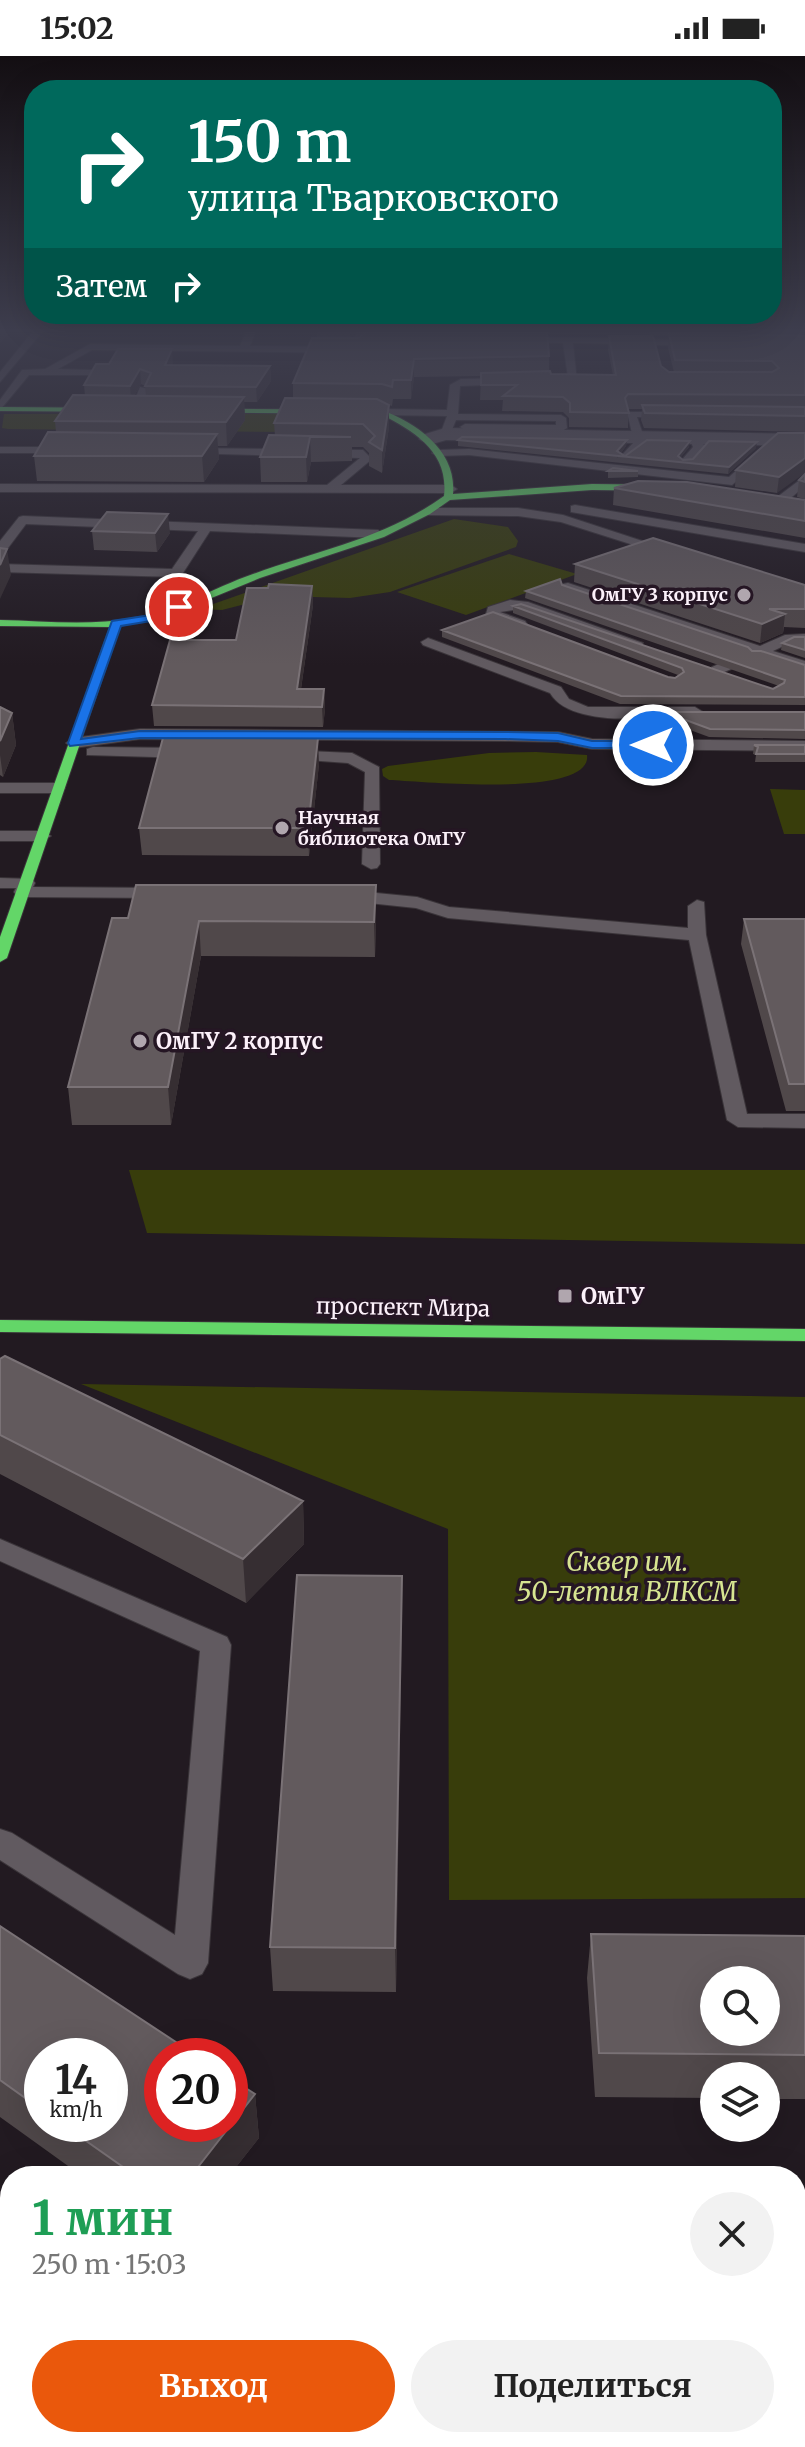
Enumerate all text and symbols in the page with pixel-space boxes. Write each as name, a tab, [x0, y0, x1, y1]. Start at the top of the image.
text: 15:02	[40, 9, 114, 47]
text: 150 m	[188, 107, 351, 177]
icon: right	[56, 112, 160, 216]
text: улица Тварковского	[188, 176, 559, 221]
icon: right	[164, 264, 208, 308]
text: Затем	[56, 267, 148, 305]
pin	[145, 573, 213, 641]
place label: ОмГУ 3 корпус	[592, 583, 728, 606]
icon: arrive	[157, 585, 201, 629]
marker: ОмГУ 3 корпус	[735, 586, 753, 604]
position arrow	[611, 703, 695, 787]
place label: Научная библиотека ОмГУ	[298, 806, 466, 850]
marker: Научная библиотека ОмГУ	[273, 819, 291, 837]
place label: ОмГУ 2 корпус	[156, 1027, 323, 1055]
marker: ОмГУ 2 корпус	[131, 1032, 149, 1050]
place label: ОмГУ	[581, 1282, 645, 1310]
marker: ОмГУ	[556, 1287, 574, 1305]
street label: проспект Мира	[316, 1291, 490, 1323]
park label: Сквер им. 50-летия ВЛКСМ	[517, 1545, 738, 1608]
map controls	[700, 1966, 780, 2142]
button: search	[700, 1966, 780, 2046]
speed limit sign: 20	[144, 2038, 248, 2142]
text: 14	[55, 2055, 97, 2105]
button: layers	[700, 2062, 780, 2142]
text: km/h	[50, 2097, 102, 2122]
text: 1 мин	[32, 2188, 173, 2248]
button: close	[690, 2192, 774, 2276]
text: 250 m · 15:03	[32, 2248, 187, 2281]
button: Выход	[32, 2340, 395, 2432]
button: Поделиться	[411, 2340, 774, 2432]

